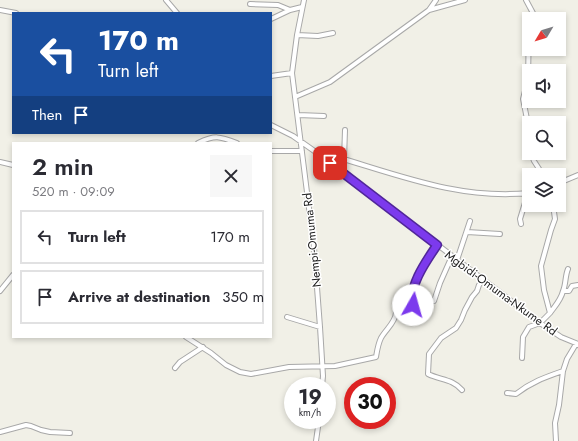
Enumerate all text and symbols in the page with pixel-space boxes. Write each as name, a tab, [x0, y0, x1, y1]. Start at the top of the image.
north arrow	[522, 12, 566, 56]
map controls	[522, 12, 566, 212]
text: 170 m	[98, 20, 179, 61]
icon: left	[32, 28, 84, 80]
text: Turn left	[98, 58, 158, 84]
button: sound	[522, 64, 566, 108]
text: Then	[32, 104, 62, 126]
icon: arrive	[70, 104, 92, 126]
button: search	[522, 116, 566, 160]
pin	[313, 146, 347, 180]
text: 2 min	[32, 149, 94, 184]
icon: arrive	[319, 152, 341, 174]
button: close	[210, 155, 252, 197]
button: layers	[522, 168, 566, 212]
text: 520 m · 09:09	[32, 182, 115, 201]
street label: Nempi-Omuma Rd	[298, 192, 326, 288]
icon: left	[34, 226, 56, 248]
text: Turn left	[68, 226, 126, 248]
text: 170 m	[210, 226, 250, 248]
street label: Mgbidi-Omuma-Nkume Rd	[441, 246, 561, 340]
position arrow	[392, 284, 434, 326]
icon: arrive	[34, 286, 56, 308]
text: Arrive at destination	[68, 286, 210, 308]
text: 350 m	[222, 286, 264, 308]
speed limit sign: 30	[344, 377, 396, 429]
text: 19	[298, 383, 322, 412]
text: km/h	[299, 405, 321, 420]

